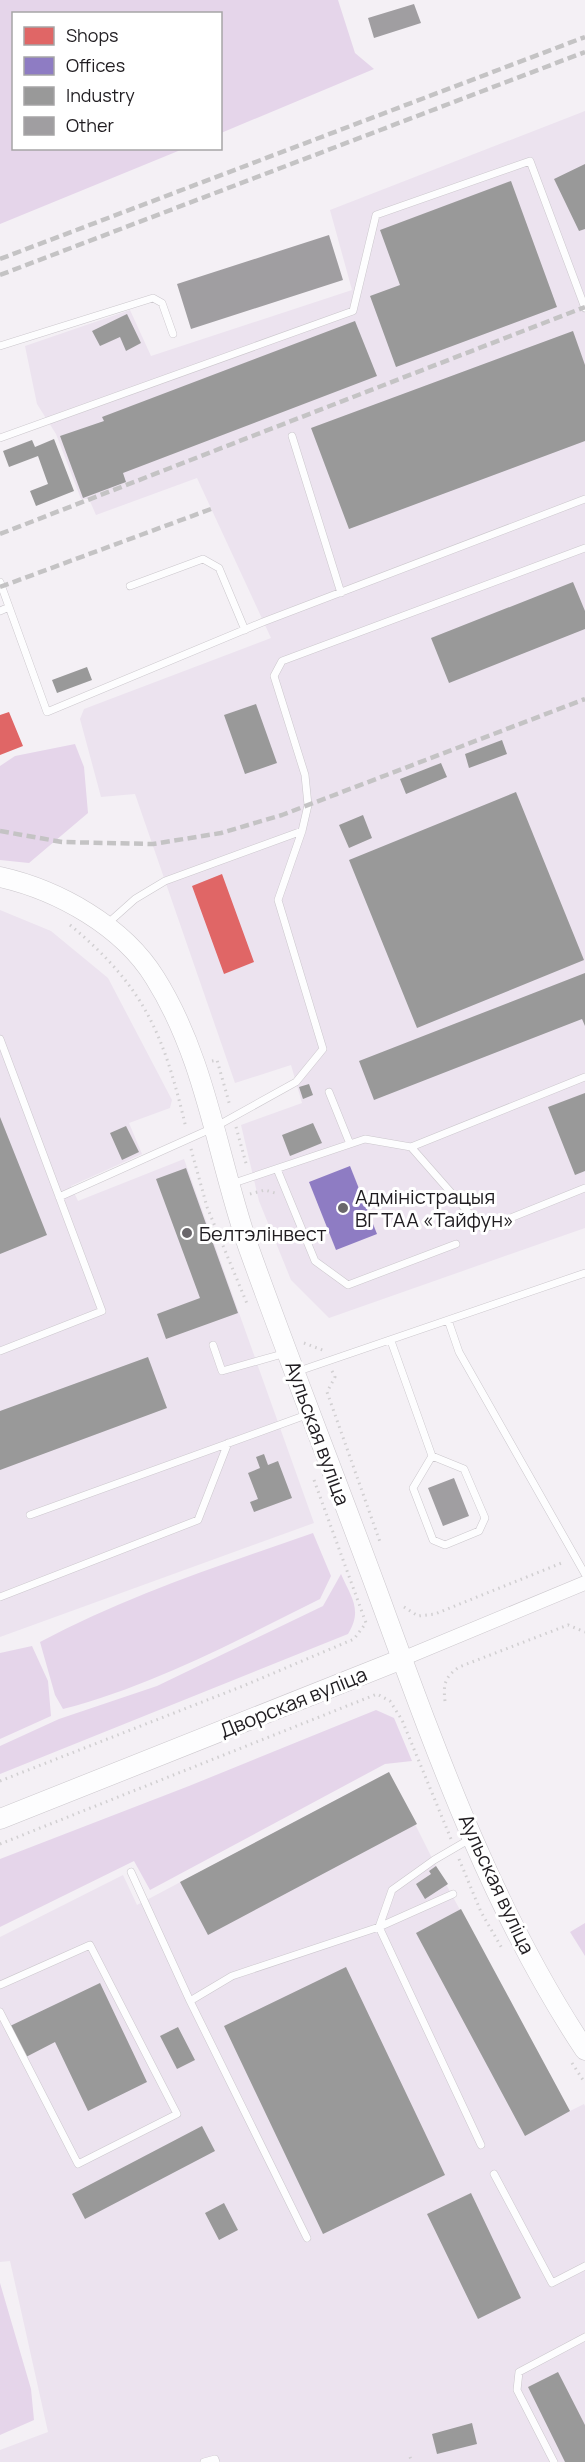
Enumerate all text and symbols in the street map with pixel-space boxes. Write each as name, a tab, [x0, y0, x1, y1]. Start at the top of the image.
legend	[12, 12, 222, 150]
text: Shops	[66, 23, 118, 47]
text: Offices	[66, 53, 125, 77]
text: Industry	[66, 83, 135, 107]
text: Other	[66, 113, 114, 137]
place label: Адміністрацыя ВГ ТАА «Тайфун»	[355, 1183, 514, 1233]
marker: Адміністрацыя ВГ ТАА «Тайфун»	[336, 1201, 350, 1215]
place label: Белтэлінвест	[199, 1220, 327, 1247]
marker: Белтэлінвест	[180, 1226, 194, 1240]
street label: Аульская вуліца	[279, 1357, 357, 1509]
street label: Дворская вуліца	[215, 1660, 371, 1744]
street label: Аульская вуліца	[453, 1810, 541, 1958]

